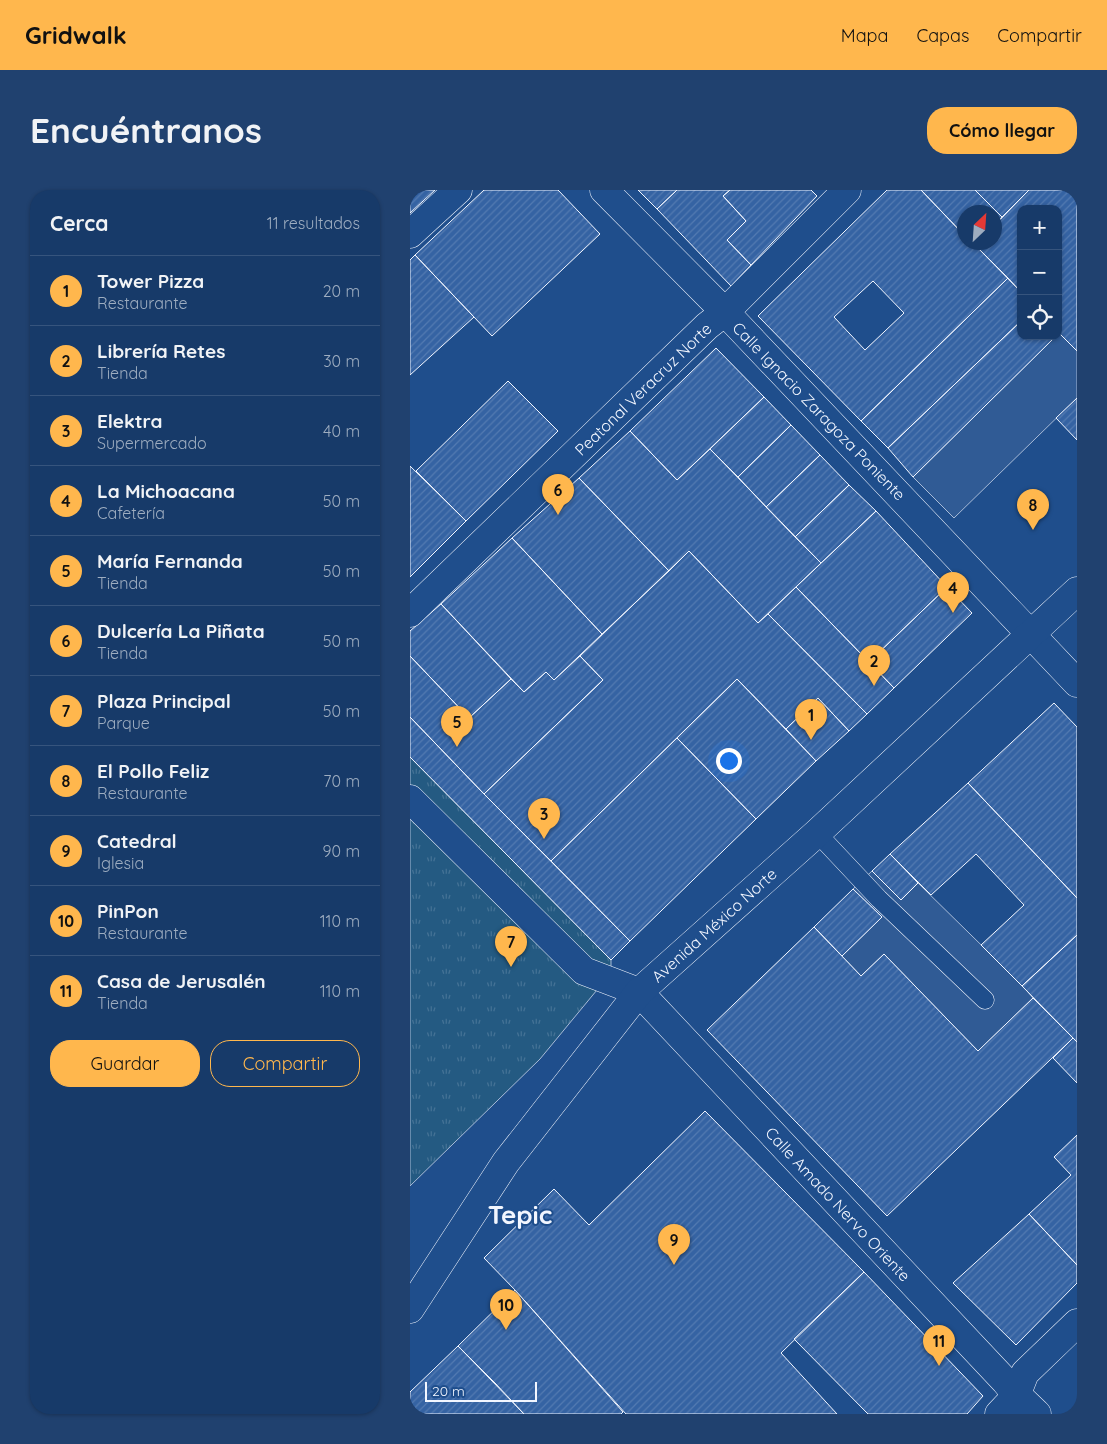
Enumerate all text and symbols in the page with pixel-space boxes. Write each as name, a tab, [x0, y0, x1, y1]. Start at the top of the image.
text: Gridwalk	[25, 20, 127, 50]
text: Mapa	[841, 24, 888, 47]
text: Capas	[916, 24, 969, 47]
text: Compartir	[997, 24, 1082, 47]
button: Cómo llegar	[927, 107, 1077, 154]
text: Encuéntranos	[30, 108, 262, 152]
north arrow	[957, 205, 1002, 250]
map controls	[1017, 205, 1062, 340]
button: +	[1017, 205, 1062, 250]
text: Cerca	[50, 210, 108, 236]
text: 11 resultados	[267, 213, 360, 233]
button: −	[1017, 250, 1062, 295]
text: Tower Pizza	[97, 269, 204, 293]
text: 1	[63, 281, 69, 301]
text: 20 m	[323, 281, 360, 301]
text: Restaurante	[97, 293, 188, 313]
button: locate	[1017, 295, 1062, 340]
street label: Peatonal Veracruz Norte	[570, 318, 716, 460]
street label: Calle Ignacio Zaragoza Poniente	[728, 318, 910, 504]
text: Librería Retes	[97, 339, 225, 363]
text: 2	[61, 351, 71, 371]
text: 30 m	[323, 351, 360, 371]
text: Tienda	[97, 363, 148, 383]
text: Elektra	[97, 409, 163, 433]
text: 3	[62, 421, 70, 441]
text: 40 m	[323, 421, 360, 441]
text: Supermercado	[97, 433, 207, 453]
pin: 6	[542, 474, 574, 515]
text: La Michoacana	[97, 479, 235, 503]
pin: 8	[1017, 489, 1049, 530]
text: 4	[61, 491, 71, 511]
text: 50 m	[323, 491, 360, 511]
text: Cafetería	[97, 503, 165, 523]
text: María Fernanda	[97, 549, 243, 573]
text: 5	[61, 561, 71, 581]
text: 50 m	[323, 561, 360, 581]
pin: 4	[937, 572, 969, 613]
text: Tienda	[97, 573, 148, 593]
text: Dulcería La Piñata	[97, 619, 265, 643]
text: 6	[62, 631, 70, 651]
text: 50 m	[323, 631, 360, 651]
text: Tienda	[97, 643, 148, 663]
pin: 2	[858, 645, 890, 686]
text: Plaza Principal	[97, 689, 231, 713]
pin: 1	[795, 699, 827, 740]
text: 7	[62, 701, 70, 721]
text: 50 m	[323, 701, 360, 721]
pin: 5	[441, 706, 473, 747]
text: Parque	[97, 713, 150, 733]
your location	[716, 748, 742, 774]
text: El Pollo Feliz	[97, 759, 209, 783]
text: 8	[62, 771, 70, 791]
text: 70 m	[323, 771, 360, 791]
text: Restaurante	[97, 783, 188, 803]
pin: 3	[528, 798, 560, 839]
text: Catedral	[97, 829, 177, 853]
text: 9	[61, 841, 71, 861]
text: 90 m	[323, 841, 360, 861]
text: Iglesia	[97, 853, 144, 873]
street label: Avenida México Norte	[647, 864, 781, 986]
text: PinPon	[97, 899, 159, 923]
text: 10	[58, 911, 74, 931]
text: 110 m	[320, 911, 360, 931]
text: Restaurante	[97, 923, 188, 943]
pin: 7	[495, 926, 527, 967]
text: Casa de Jerusalén	[97, 969, 266, 993]
text: 11	[60, 981, 72, 1001]
text: 110 m	[320, 981, 360, 1001]
text: Tienda	[97, 993, 148, 1013]
button: Guardar	[50, 1040, 200, 1087]
button: Compartir	[210, 1040, 360, 1087]
street label: Calle Amado Nervo Oriente	[761, 1123, 915, 1285]
district label: Tepic	[488, 1198, 552, 1231]
pin: 9	[658, 1224, 690, 1265]
pin: 10	[490, 1289, 522, 1330]
pin: 11	[923, 1325, 955, 1366]
scale bar	[425, 1379, 538, 1402]
text: 20 m	[432, 1382, 465, 1400]

